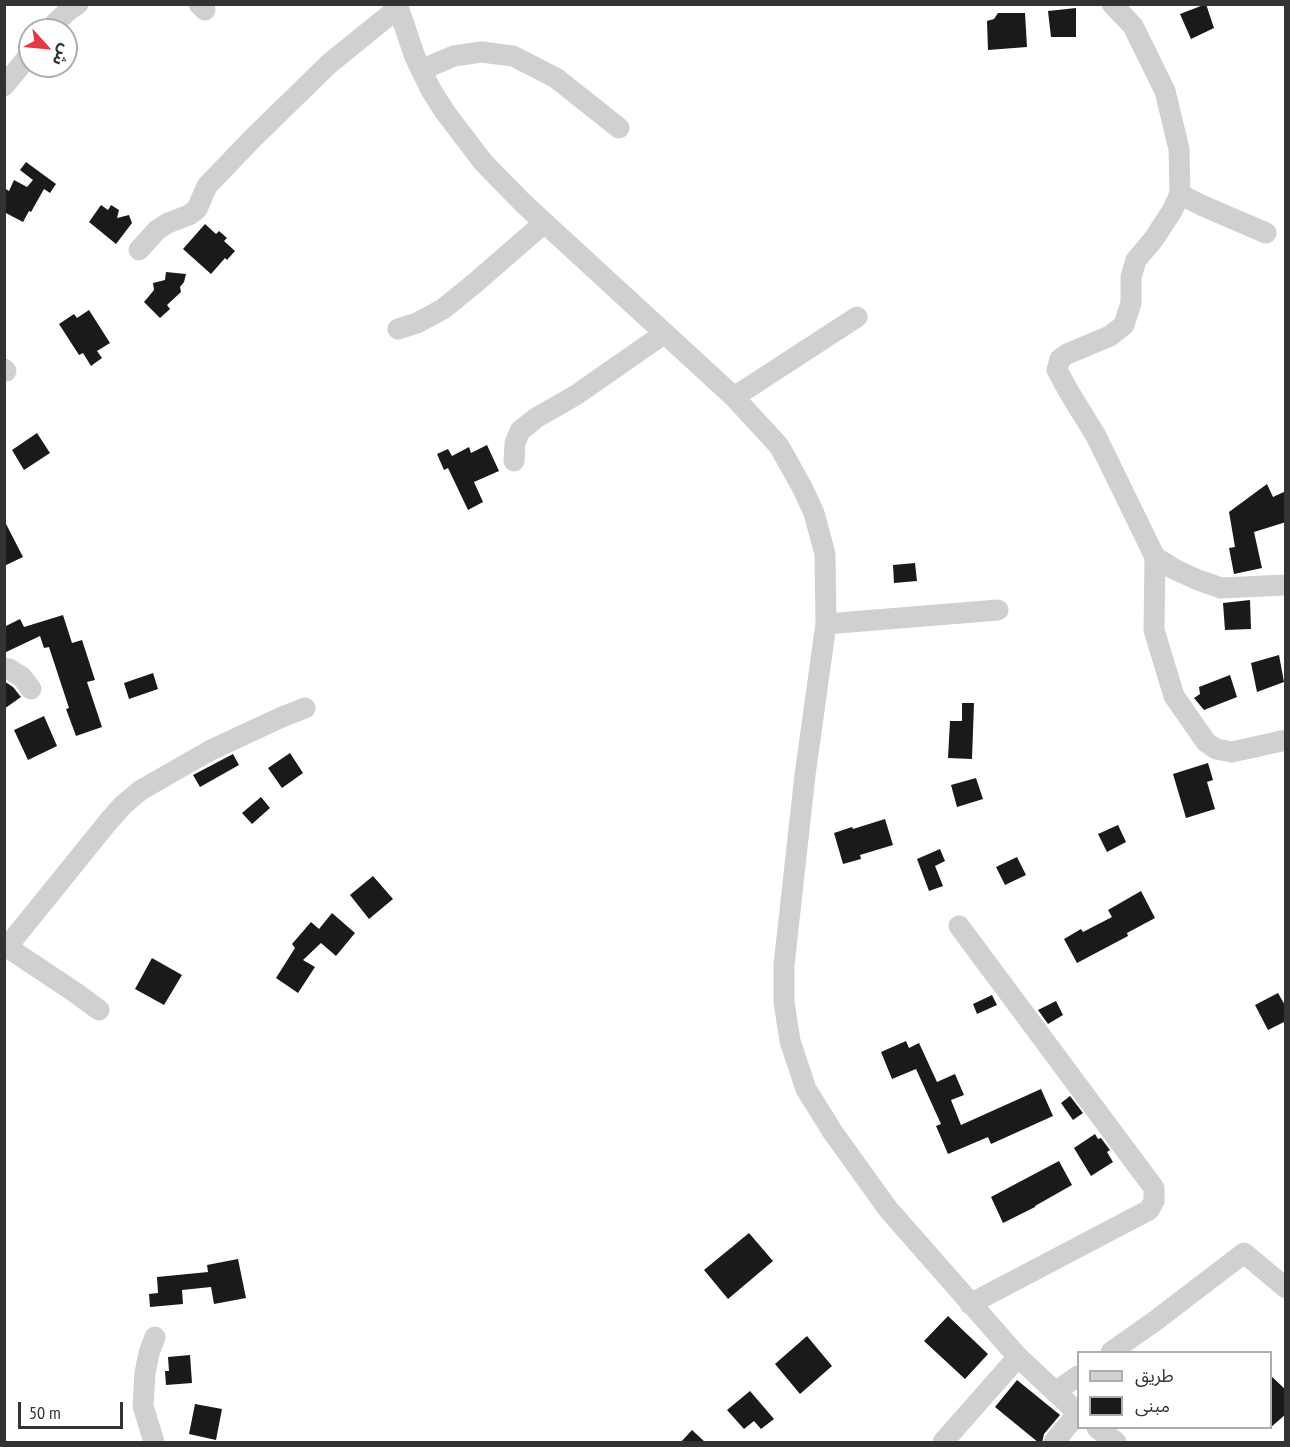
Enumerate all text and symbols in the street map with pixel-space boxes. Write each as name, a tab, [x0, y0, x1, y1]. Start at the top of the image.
north arrow	[18, 18, 78, 78]
text: ش	[48, 41, 76, 70]
legend	[1077, 1351, 1272, 1429]
text: طريق	[1135, 1364, 1174, 1387]
scale bar	[21, 1390, 126, 1428]
text: مبنى	[1135, 1394, 1170, 1417]
text: 50 m	[29, 1401, 61, 1424]

